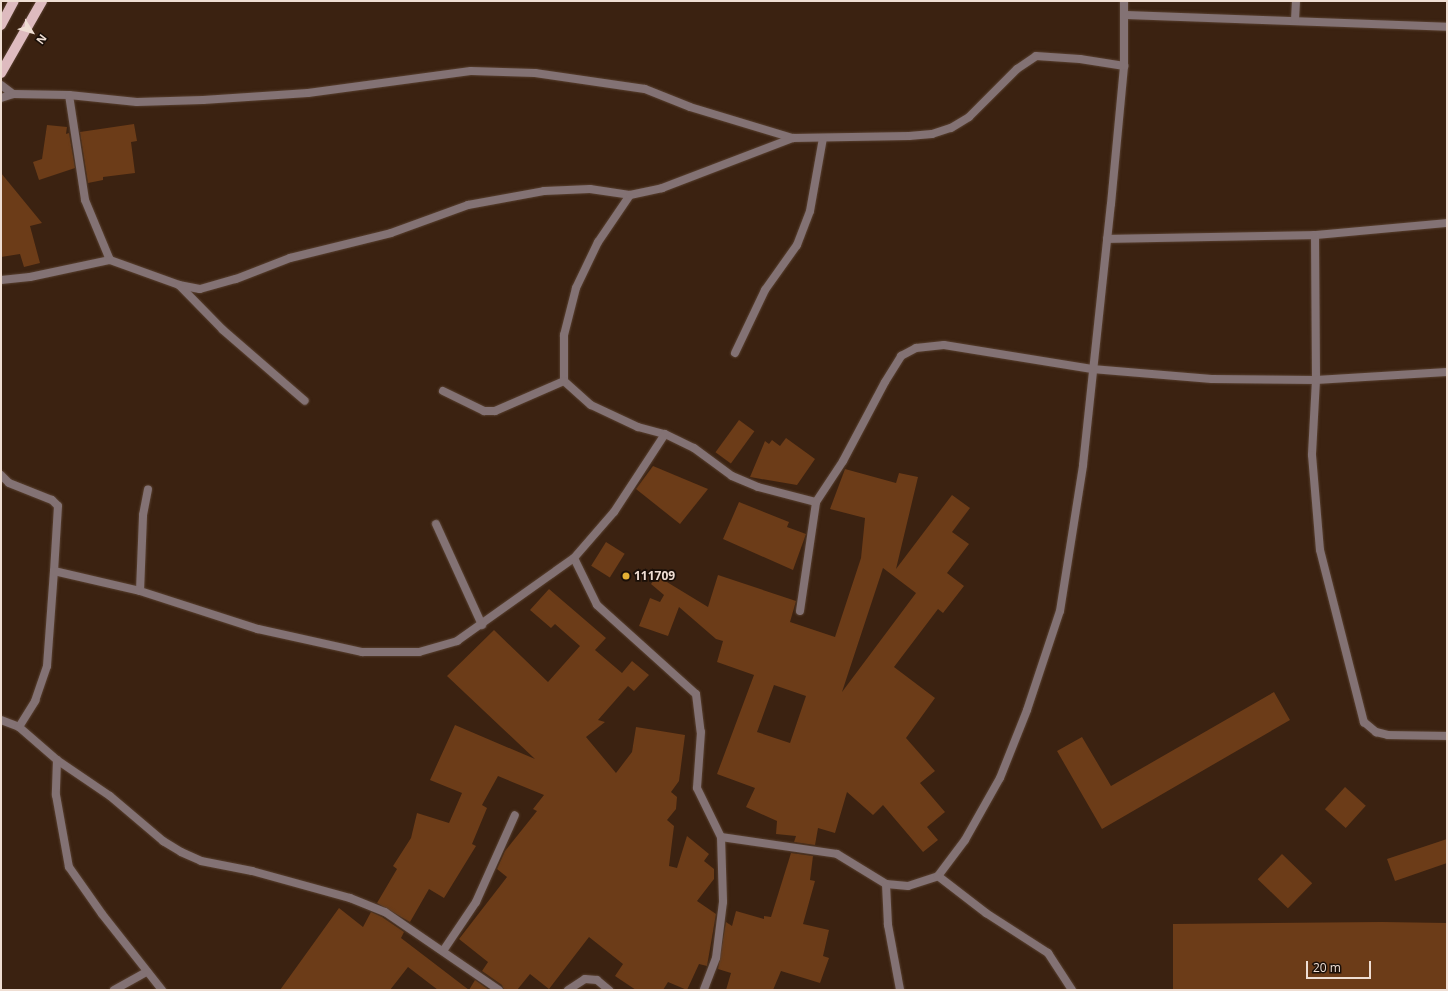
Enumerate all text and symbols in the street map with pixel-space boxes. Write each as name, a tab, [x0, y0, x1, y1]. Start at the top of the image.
north arrow	[12, 12, 52, 52]
text: N	[33, 31, 51, 48]
place label: 111709	[634, 569, 675, 583]
marker: 111709	[621, 571, 631, 581]
scale bar	[1308, 953, 1373, 979]
text: 20 m	[1313, 959, 1341, 976]

